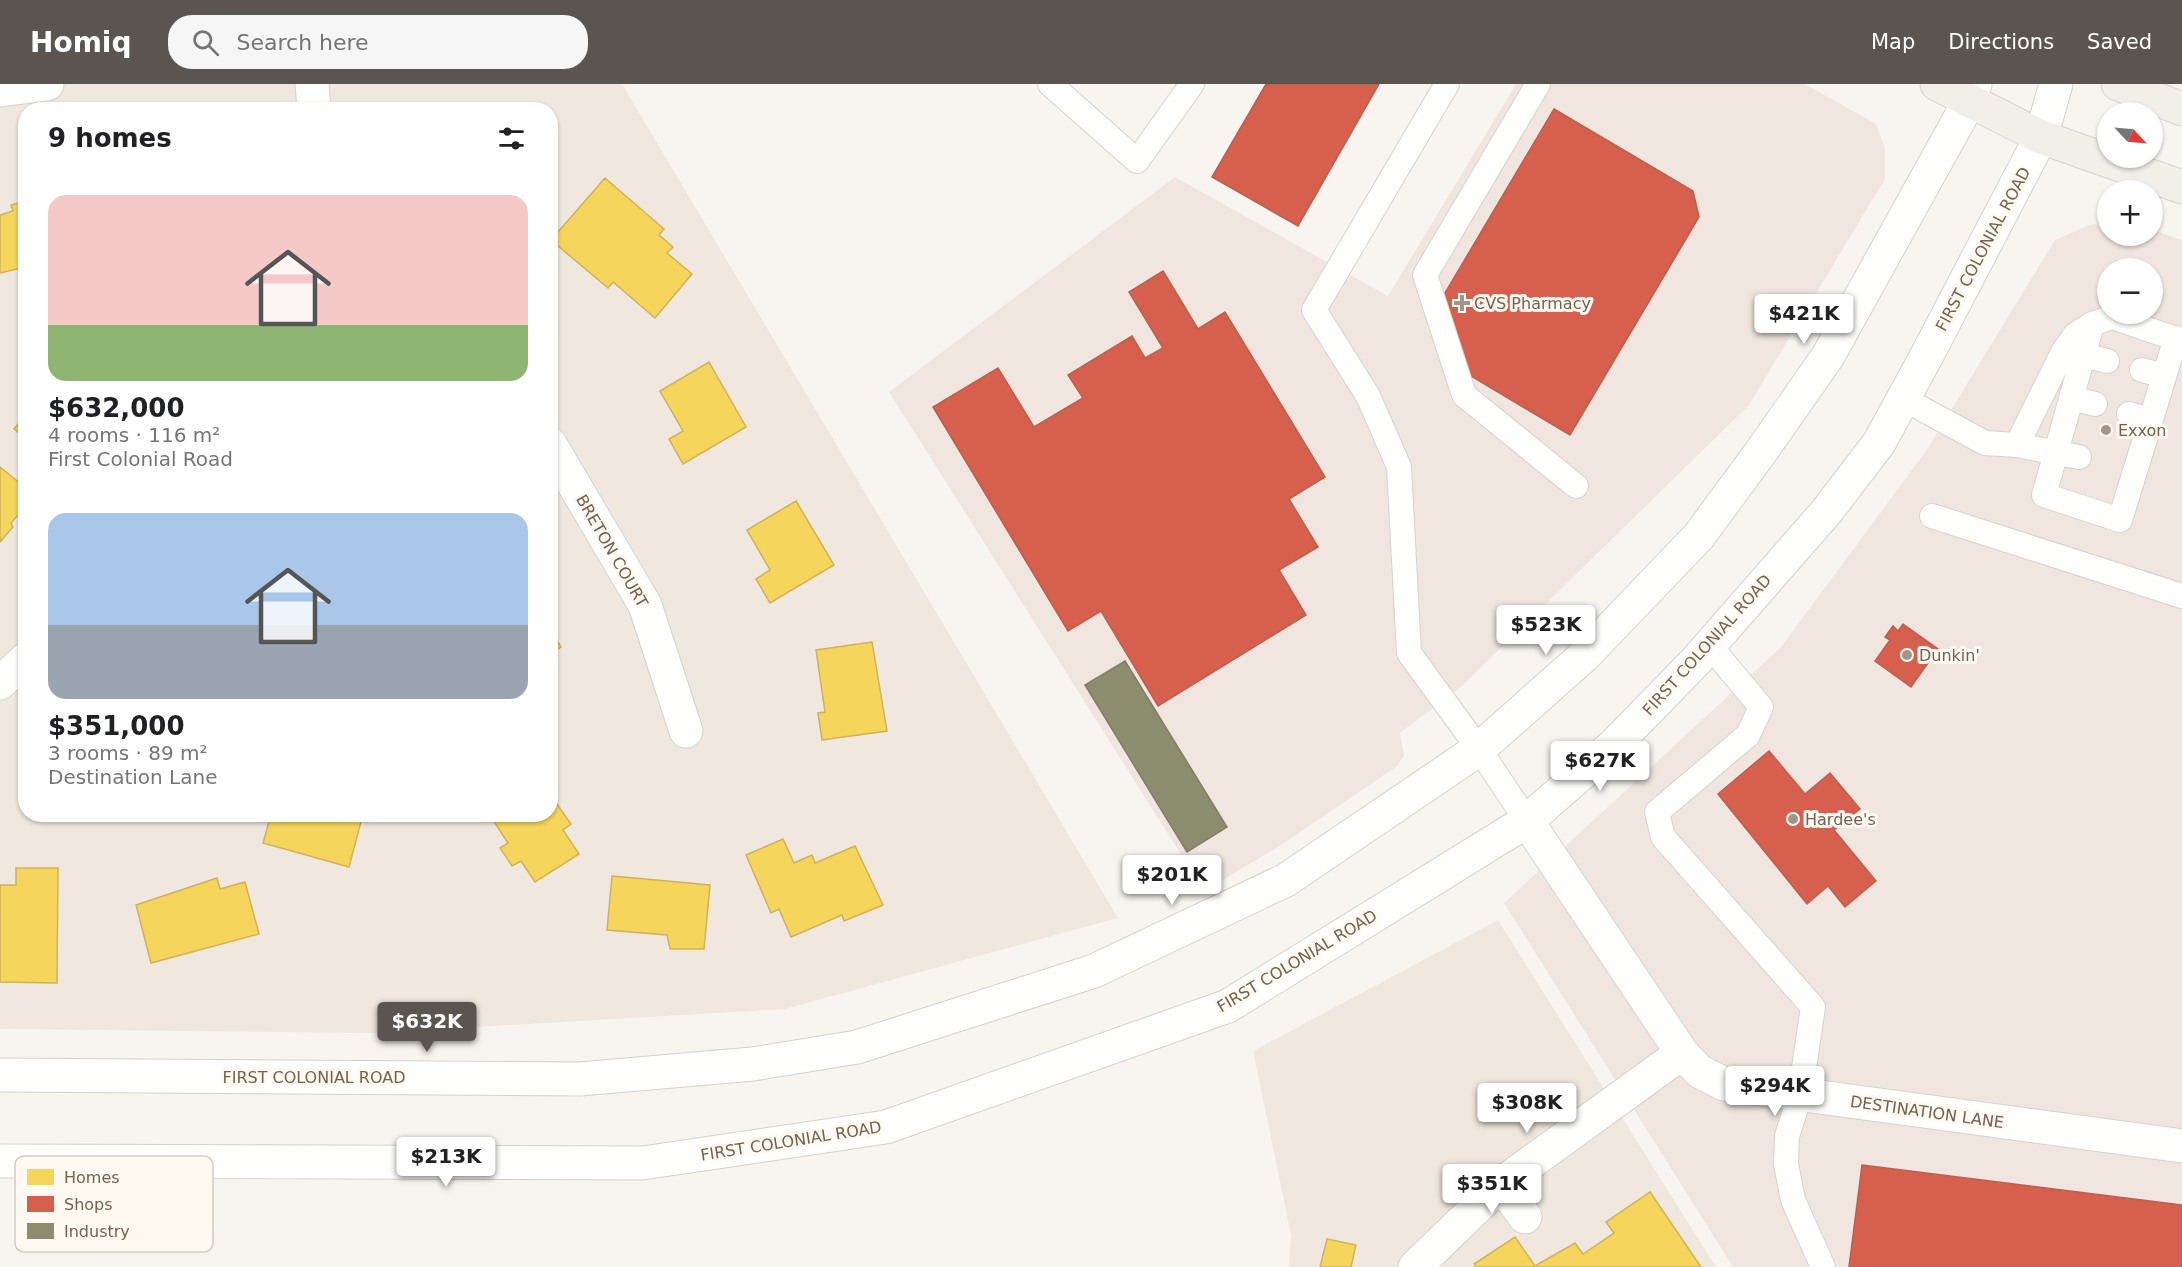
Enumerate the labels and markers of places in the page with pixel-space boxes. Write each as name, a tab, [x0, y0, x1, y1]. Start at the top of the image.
place label: CVS Pharmacy	[1474, 294, 1591, 313]
pin: $421K	[1762, 294, 1846, 345]
marker: CVS Pharmacy	[1455, 296, 1469, 310]
place label: Exxon	[2118, 421, 2166, 440]
marker: Exxon	[2099, 423, 2113, 437]
pin: $523K	[1504, 605, 1588, 656]
place label: Dunkin'	[1919, 646, 1980, 665]
marker: Dunkin'	[1900, 648, 1914, 662]
pin: $627K	[1558, 741, 1642, 792]
place label: Hardee's	[1805, 810, 1876, 829]
marker: Hardee's	[1786, 812, 1800, 826]
pin: $201K	[1130, 855, 1214, 906]
pin: $632K	[385, 1002, 469, 1053]
pin: $294K	[1733, 1066, 1817, 1117]
pin: $308K	[1485, 1083, 1569, 1134]
pin: $213K	[404, 1137, 488, 1188]
pin: $351K	[1450, 1164, 1534, 1215]

